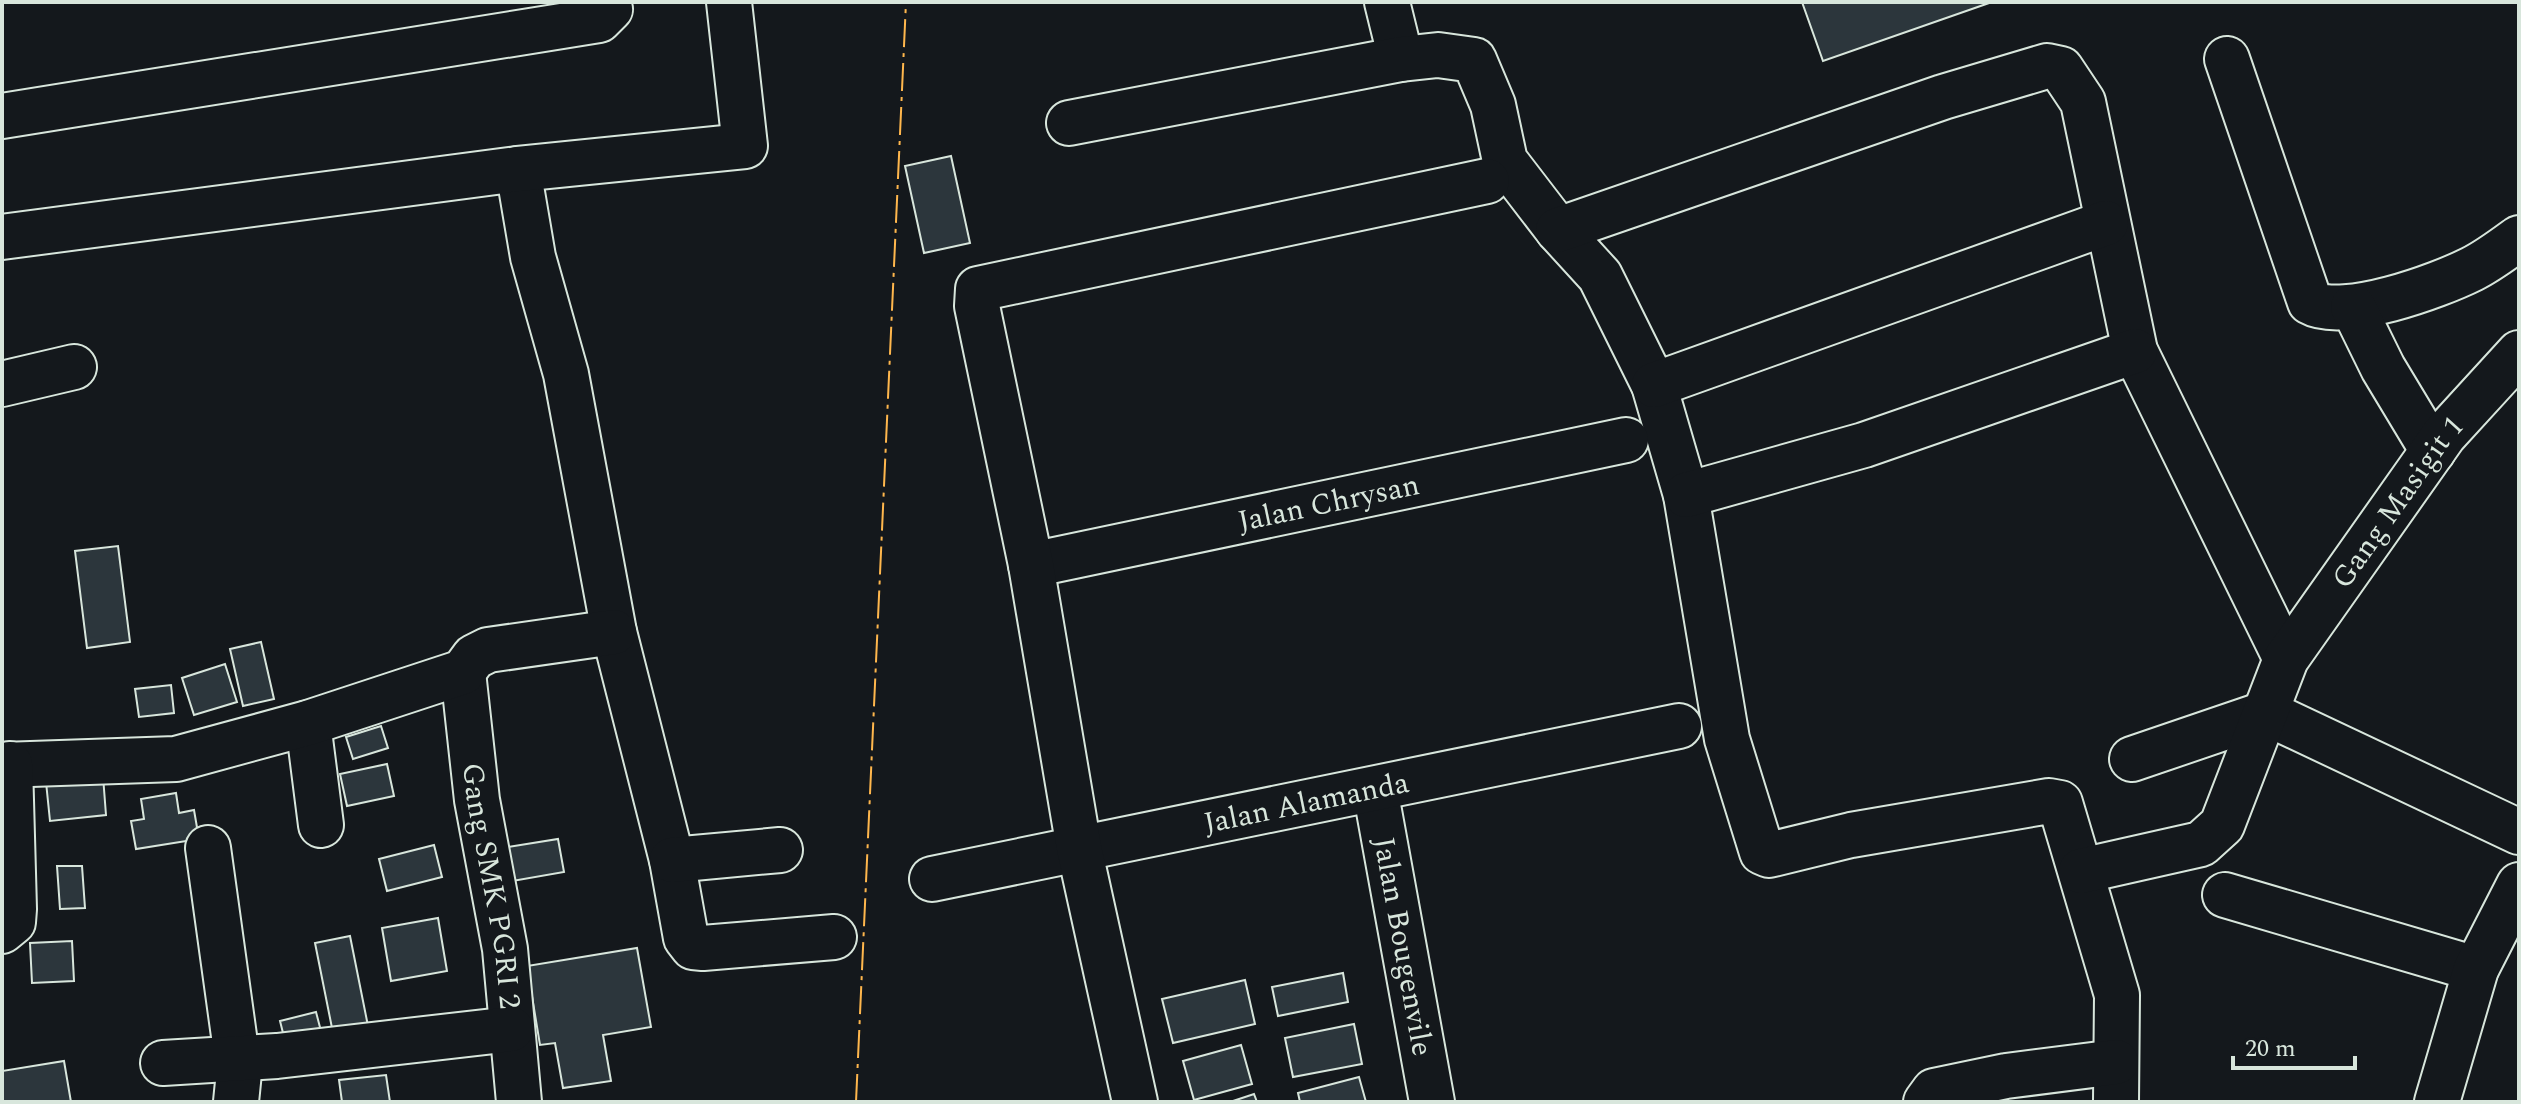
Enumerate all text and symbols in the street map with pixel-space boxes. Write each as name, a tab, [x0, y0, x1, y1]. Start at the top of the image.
street label: Gang Masigit 1	[2320, 405, 2476, 599]
street label: Jalan Chrysan	[1234, 462, 1424, 545]
street label: Jalan Alamanda	[1200, 760, 1414, 847]
street label: Gang SMK PGRI 2	[449, 761, 532, 1011]
street label: Jalan Bougenvile	[1360, 833, 1445, 1060]
scale bar	[2233, 1020, 2355, 1070]
text: 20 m	[2245, 1031, 2296, 1067]

